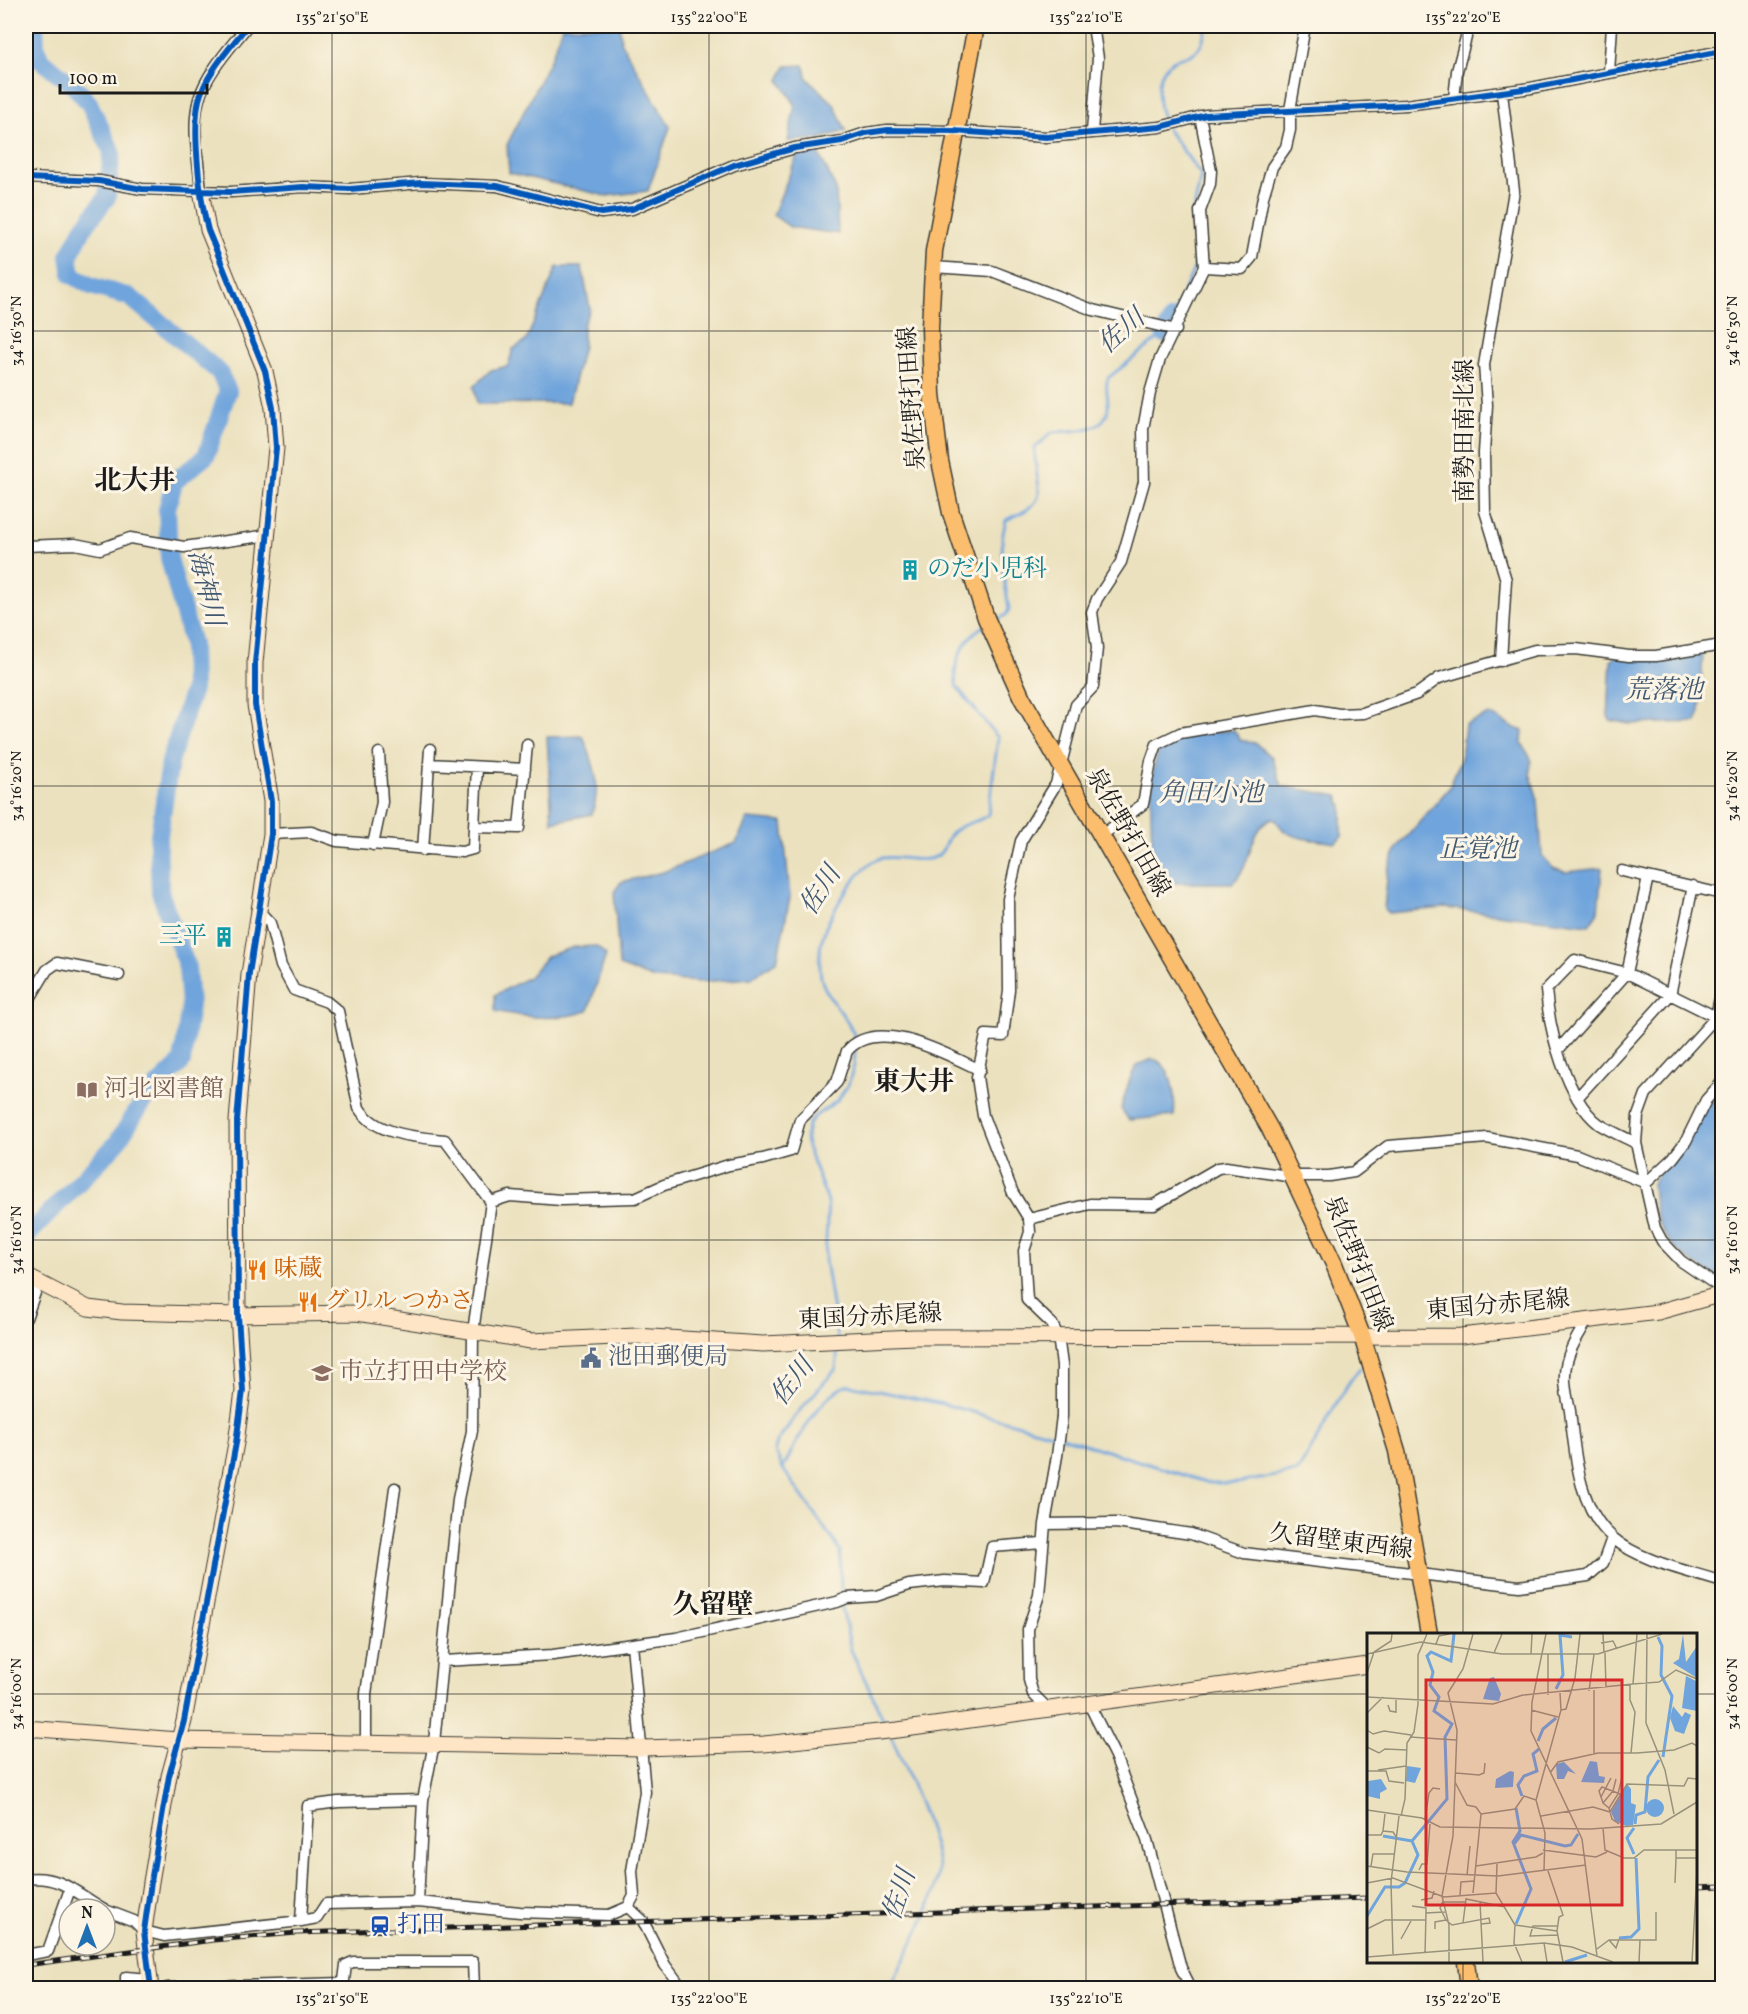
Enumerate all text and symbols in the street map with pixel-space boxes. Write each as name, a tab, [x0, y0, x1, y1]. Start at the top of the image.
text: 135°21'50"E	[296, 8, 368, 29]
text: 135°22'00"E	[671, 8, 747, 29]
text: 135°22'10"E	[1049, 8, 1123, 29]
text: 135°22'20"E	[1425, 8, 1501, 29]
scale bar	[60, 57, 207, 95]
text: 100 m	[69, 67, 118, 92]
text: 34°16'30"N	[7, 296, 28, 366]
text: 34°16'30"N	[1723, 296, 1744, 366]
water label: 佐川	[1091, 299, 1156, 363]
street label: 泉佐野打田線	[891, 325, 935, 471]
street label: 南勢田南北線	[1449, 359, 1483, 503]
district label: 北大井	[95, 463, 176, 501]
water label: 海神川	[178, 546, 233, 633]
place label: のだ小児科	[927, 553, 1047, 587]
building icon: のだ小児科	[898, 558, 922, 582]
water label: 荒落池	[1625, 673, 1706, 709]
text: 34°16'20"N	[7, 751, 28, 821]
text: 34°16'20"N	[1723, 751, 1744, 821]
street label: 泉佐野打田線	[1076, 762, 1178, 904]
water label: 角田小池	[1159, 776, 1266, 812]
water label: 正覚池	[1439, 832, 1520, 868]
water label: 佐川	[792, 857, 852, 923]
place label: 三平	[159, 920, 207, 954]
building icon: 三平	[212, 925, 236, 949]
district label: 東大井	[874, 1064, 955, 1102]
place label: 河北図書館	[104, 1073, 224, 1107]
library icon: 河北図書館	[75, 1078, 99, 1102]
street label: 泉佐野打田線	[1314, 1191, 1400, 1337]
text: 34°16'10"N	[7, 1205, 28, 1275]
text: 34°16'10"N	[1723, 1205, 1744, 1275]
place label: 味蔵	[274, 1253, 322, 1287]
restaurant icon: 味蔵	[245, 1258, 269, 1282]
street label: 東国分赤尾線	[1425, 1283, 1571, 1329]
place label: グリル つかさ	[325, 1285, 474, 1319]
restaurant icon: グリル つかさ	[296, 1290, 320, 1314]
street label: 東国分赤尾線	[797, 1297, 943, 1339]
place label: 池田郵便局	[608, 1341, 728, 1375]
public building icon: 池田郵便局	[579, 1346, 603, 1370]
water label: 佐川	[763, 1348, 825, 1414]
place label: 市立打田中学校	[339, 1356, 507, 1390]
school or university icon: 市立打田中学校	[310, 1361, 334, 1385]
street label: 久留壁東西線	[1267, 1517, 1415, 1569]
district label: 久留壁	[673, 1587, 754, 1625]
inset map	[1367, 1633, 1697, 1963]
text: 34°16'00"N	[7, 1658, 28, 1730]
text: 34°16'00"N	[1723, 1658, 1744, 1730]
water label: 佐川	[875, 1862, 926, 1925]
north arrow	[57, 1897, 117, 1957]
text: N	[81, 1903, 93, 1925]
place label: 打田	[397, 1909, 445, 1943]
station icon: 打田	[368, 1914, 392, 1938]
text: 135°21'50"E	[296, 1989, 368, 2010]
text: 135°22'00"E	[671, 1989, 747, 2010]
text: 135°22'10"E	[1049, 1989, 1123, 2010]
text: 135°22'20"E	[1425, 1989, 1501, 2010]

